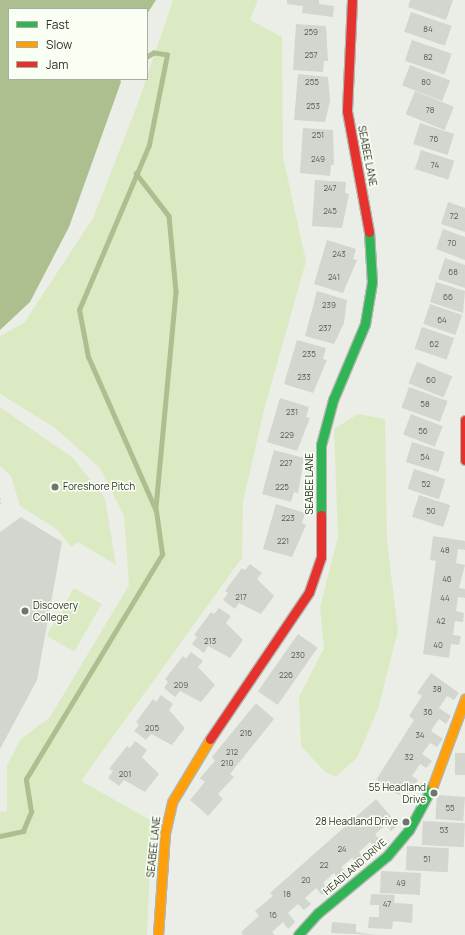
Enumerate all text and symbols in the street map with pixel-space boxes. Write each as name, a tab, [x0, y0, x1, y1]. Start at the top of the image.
legend	[8, 8, 148, 80]
text: Fast	[46, 16, 70, 33]
house number: 84	[423, 24, 433, 34]
house number: 259	[304, 27, 318, 37]
text: Slow	[46, 36, 72, 53]
house number: 257	[304, 50, 318, 60]
house number: 82	[423, 52, 433, 62]
text: Jam	[46, 56, 68, 73]
house number: 255	[305, 77, 319, 87]
house number: 80	[421, 77, 431, 87]
house number: 253	[306, 101, 320, 111]
house number: 78	[426, 105, 434, 115]
street label: SEABEE LANE	[355, 125, 379, 187]
house number: 251	[312, 130, 324, 140]
house number: 76	[430, 134, 438, 144]
house number: 249	[311, 154, 325, 164]
house number: 74	[431, 160, 439, 170]
house number: 247	[323, 183, 337, 193]
house number: 245	[323, 206, 337, 216]
house number: 72	[450, 211, 458, 221]
house number: 70	[448, 238, 456, 248]
house number: 243	[332, 249, 346, 259]
house number: 68	[448, 267, 458, 277]
house number: 241	[328, 272, 340, 282]
house number: 66	[443, 292, 453, 302]
house number: 239	[322, 300, 336, 310]
house number: 64	[437, 315, 447, 325]
house number: 237	[319, 323, 331, 333]
house number: 62	[429, 339, 439, 349]
house number: 235	[302, 349, 316, 359]
house number: 233	[297, 372, 311, 382]
house number: 60	[426, 375, 436, 385]
house number: 58	[420, 399, 430, 409]
house number: 231	[286, 407, 298, 417]
house number: 56	[418, 426, 428, 436]
house number: 229	[280, 430, 294, 440]
house number: 54	[420, 452, 430, 462]
street label: SEABEE LANE	[304, 453, 316, 515]
house number: 227	[279, 458, 293, 468]
house number: 52	[422, 479, 430, 489]
place label: Foreshore Pitch	[63, 481, 135, 493]
marker: Foreshore Pitch	[50, 482, 60, 492]
house number: 225	[275, 482, 289, 492]
house number: 50	[426, 506, 436, 516]
house number: 223	[281, 513, 295, 523]
house number: 221	[277, 536, 289, 546]
house number: 48	[440, 545, 450, 555]
house number: 46	[442, 574, 452, 584]
house number: 217	[235, 592, 247, 602]
house number: 44	[440, 593, 450, 603]
place label: Discovery College	[33, 599, 78, 622]
marker: Discovery College	[20, 606, 30, 616]
house number: 42	[436, 616, 446, 626]
house number: 213	[204, 636, 216, 646]
house number: 40	[433, 640, 443, 650]
house number: 230	[291, 650, 305, 660]
house number: 226	[279, 670, 293, 680]
house number: 209	[174, 680, 188, 690]
house number: 38	[432, 684, 442, 694]
house number: 36	[423, 707, 433, 717]
house number: 205	[145, 723, 159, 733]
house number: 216	[240, 728, 252, 738]
house number: 34	[415, 730, 425, 740]
house number: 212	[226, 747, 238, 757]
house number: 32	[405, 752, 413, 762]
house number: 210	[221, 758, 233, 768]
house number: 201	[119, 769, 131, 779]
place label: 55 Headland Drive	[369, 781, 426, 804]
marker: 55 Headland Drive	[429, 788, 439, 798]
house number: 55	[445, 803, 455, 813]
street label: SEABEE LANE	[145, 816, 163, 878]
place label: 28 Headland Drive	[315, 816, 398, 828]
marker: 28 Headland Drive	[401, 817, 411, 827]
house number: 53	[439, 825, 449, 835]
street label: HEADLAND DRIVE	[321, 836, 389, 898]
house number: 24	[337, 844, 347, 854]
house number: 51	[423, 854, 431, 864]
house number: 22	[319, 860, 329, 870]
house number: 20	[301, 875, 311, 885]
house number: 49	[396, 878, 406, 888]
house number: 18	[283, 889, 291, 899]
house number: 47	[383, 899, 391, 909]
house number: 16	[269, 910, 277, 920]

